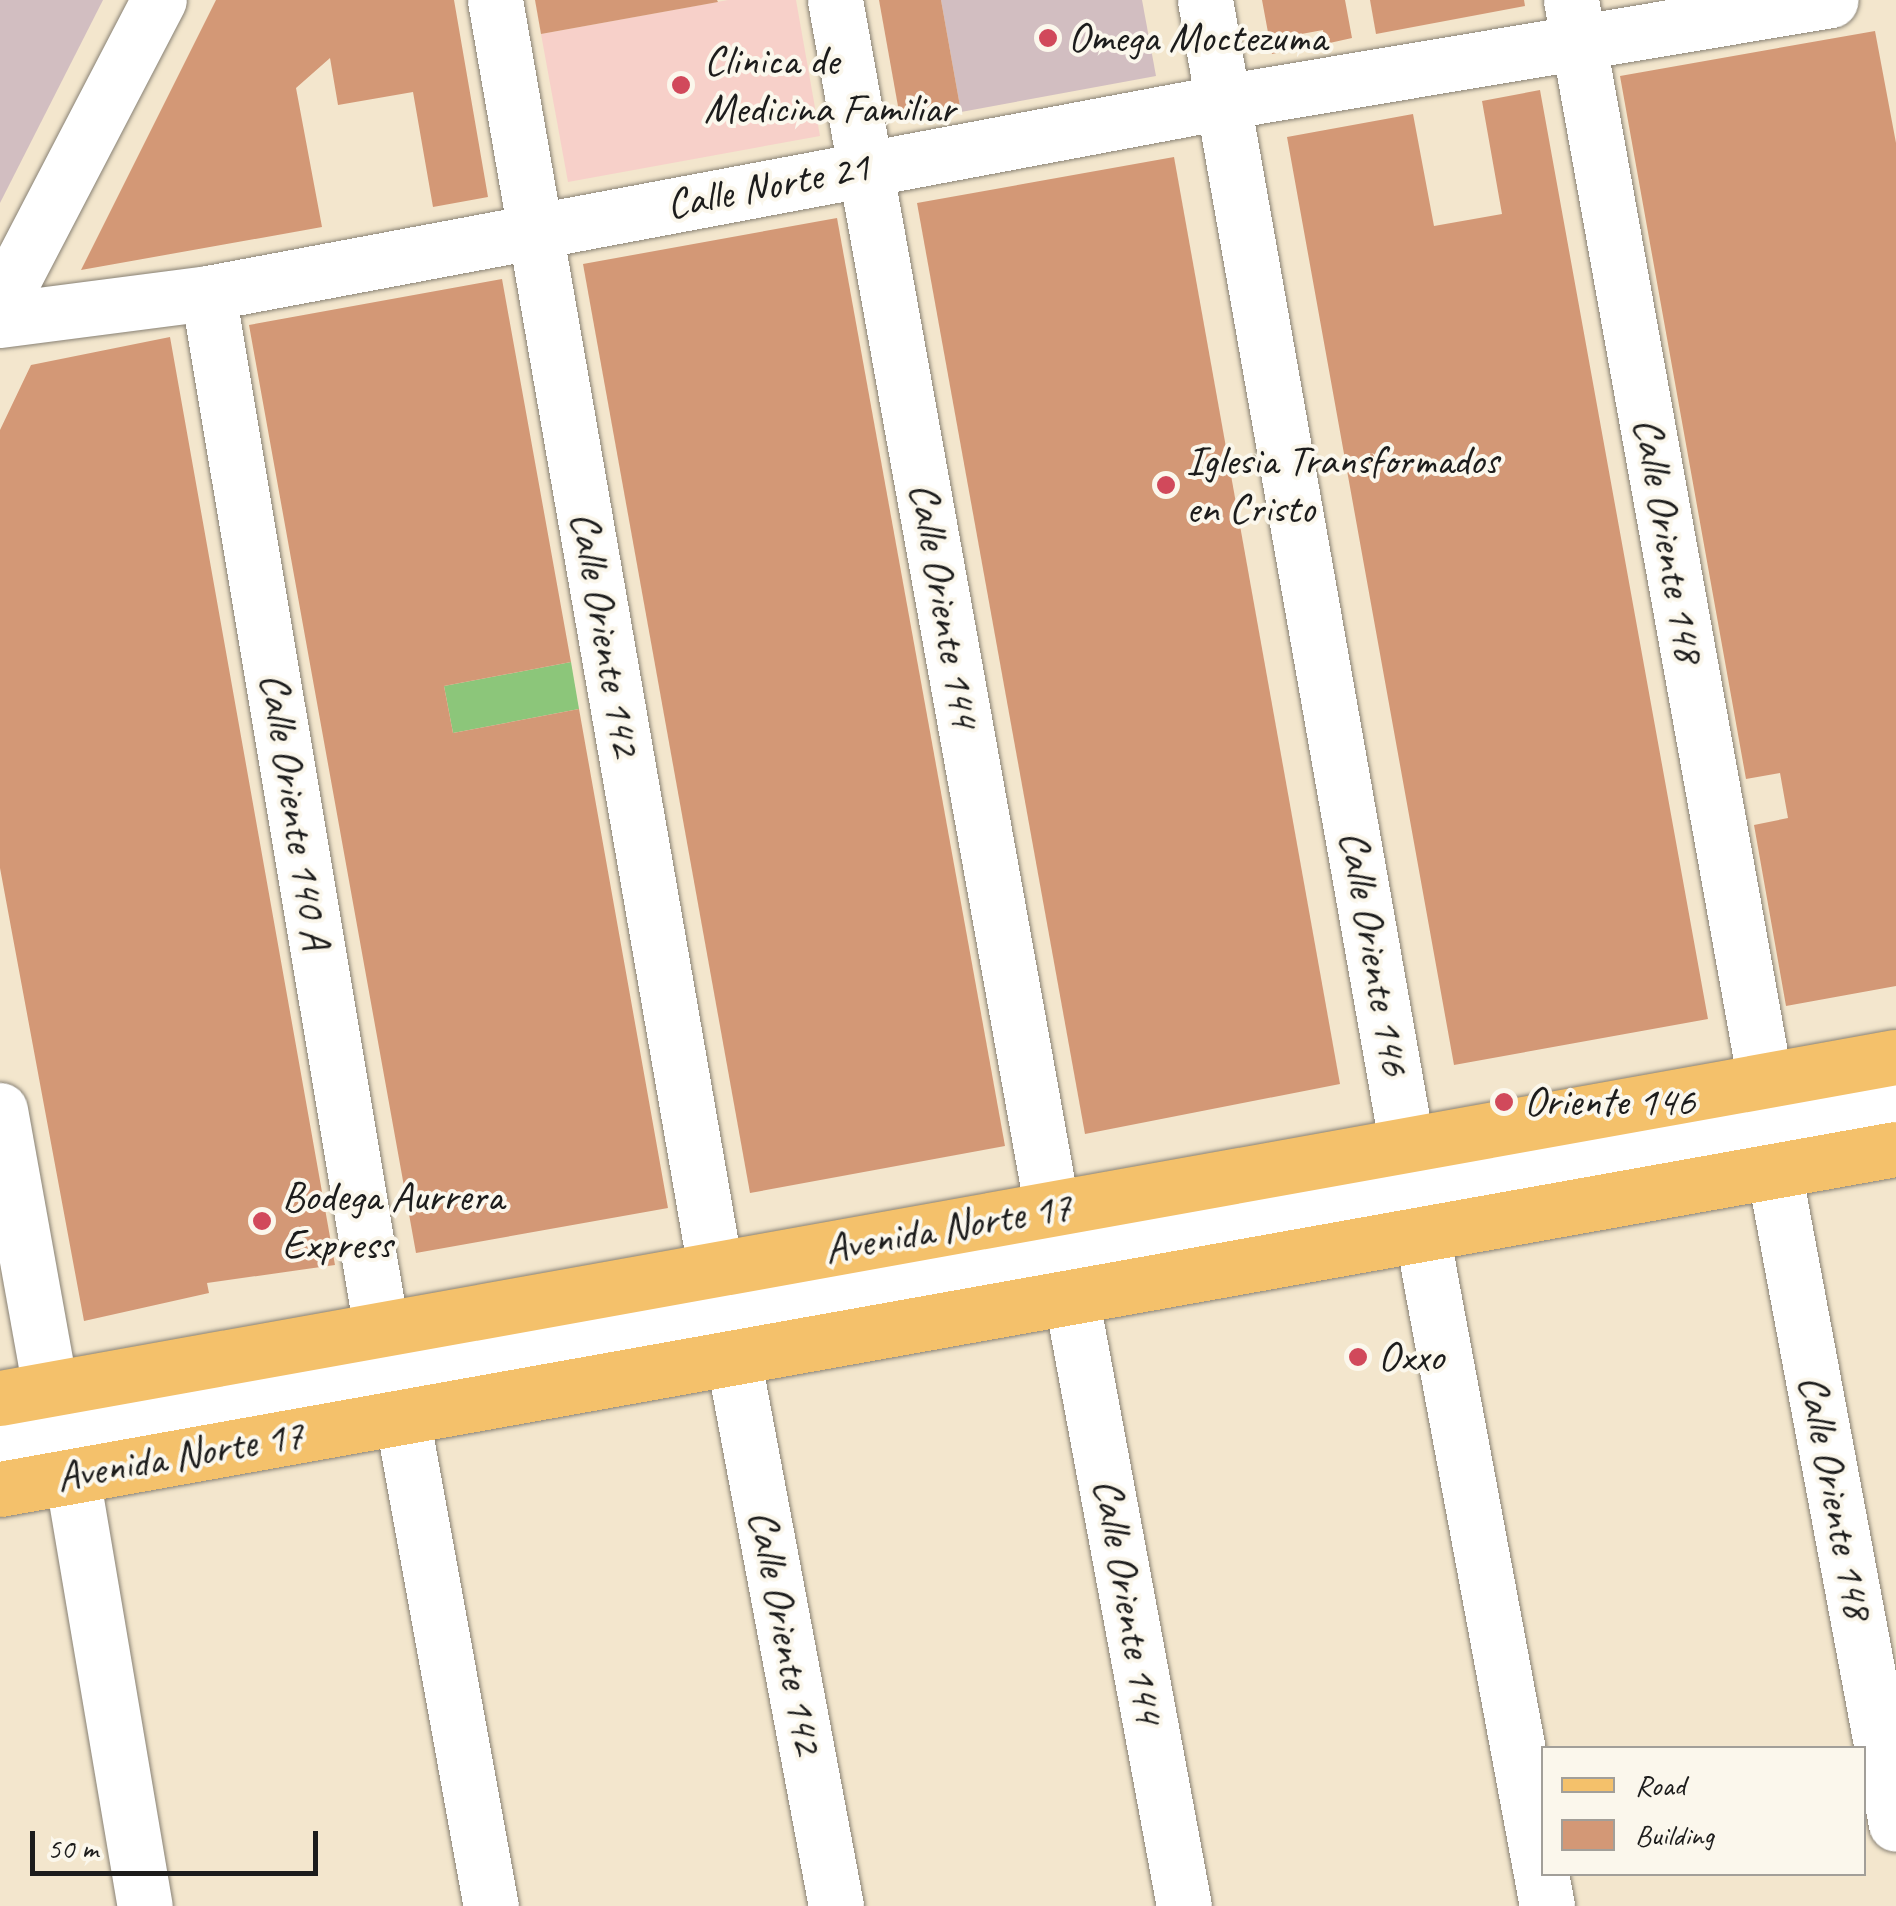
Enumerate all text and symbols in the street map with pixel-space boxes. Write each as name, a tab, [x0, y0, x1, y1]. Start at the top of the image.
place label: Omega Moctezuma	[1068, 13, 1327, 63]
marker: Omega Moctezuma	[1037, 27, 1059, 49]
place label: Clinica de Medicina Familiar	[704, 36, 958, 134]
marker: Clinica de Medicina Familiar	[668, 72, 694, 98]
street label: Calle Norte 21	[662, 142, 874, 230]
street label: Calle Oriente 148	[1622, 414, 1714, 666]
place label: Iglesia Transformados en Cristo	[1186, 436, 1499, 534]
marker: Iglesia Transformados en Cristo	[1155, 474, 1177, 496]
street label: Calle Oriente 144	[898, 479, 990, 731]
street label: Calle Oriente 142	[559, 508, 651, 760]
street label: Calle Oriente 140 A	[248, 670, 342, 952]
street label: Calle Oriente 146	[1328, 827, 1420, 1079]
place label: Oriente 146	[1524, 1077, 1695, 1127]
marker: Oriente 146	[1493, 1091, 1515, 1113]
place label: Bodega Aurrera Express	[282, 1172, 504, 1270]
street label: Avenida Norte 17	[821, 1182, 1075, 1274]
marker: Bodega Aurrera Express	[251, 1210, 273, 1232]
place label: Oxxo	[1378, 1332, 1444, 1382]
marker: Oxxo	[1347, 1346, 1369, 1368]
street label: Calle Oriente 148	[1787, 1371, 1883, 1623]
street label: Avenida Norte 17	[53, 1410, 307, 1502]
street label: Calle Oriente 144	[1082, 1475, 1174, 1727]
street label: Calle Oriente 142	[737, 1506, 833, 1758]
legend	[1541, 1746, 1866, 1876]
text: Road	[1635, 1766, 1685, 1804]
scale bar	[35, 1811, 322, 1873]
text: Building	[1635, 1816, 1714, 1854]
text: 50 m	[47, 1829, 98, 1867]

